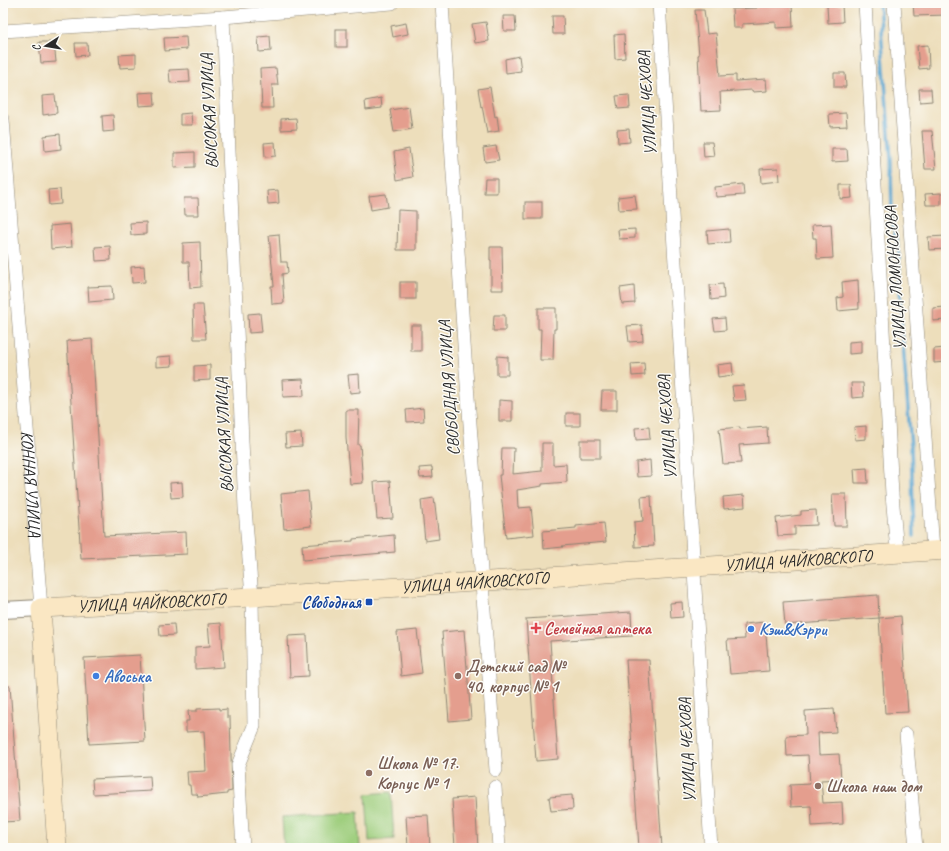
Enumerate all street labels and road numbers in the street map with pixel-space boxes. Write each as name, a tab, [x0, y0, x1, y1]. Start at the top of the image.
street label: УЛИЦА ЧЕХОВА	[633, 49, 661, 156]
street label: ВЫСОКАЯ УЛИЦА	[195, 52, 223, 169]
street label: УЛИЦА ЛОМОНОСОВА	[879, 205, 911, 351]
street label: СВОБОДНАЯ УЛИЦА	[434, 318, 464, 456]
street label: УЛИЦА ЧЕХОВА	[653, 373, 681, 480]
street label: ВЫСОКАЯ УЛИЦА	[210, 376, 238, 493]
street label: КОННАЯ УЛИЦА	[17, 430, 46, 538]
street label: УЛИЦА ЧАЙКОВСКОГО	[723, 544, 874, 576]
street label: УЛИЦА ЧАЙКОВСКОГО	[400, 566, 551, 597]
street label: УЛИЦА ЧАЙКОВСКОГО	[77, 588, 227, 617]
street label: УЛИЦА ЧЕХОВА	[674, 696, 700, 803]

